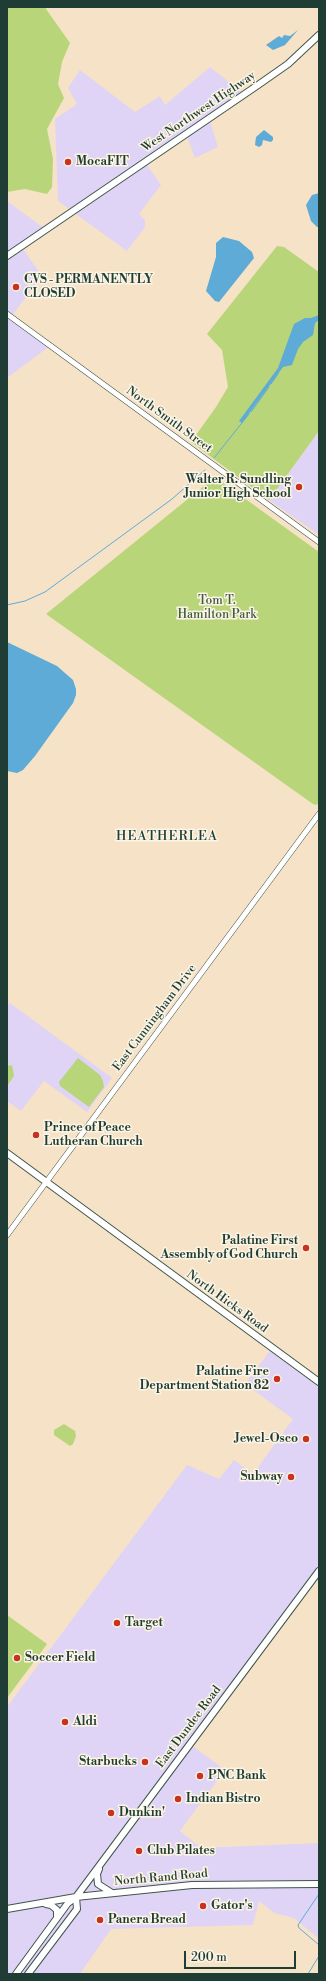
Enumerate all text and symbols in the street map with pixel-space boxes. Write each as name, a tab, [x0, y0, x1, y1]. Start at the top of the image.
street label: West Northwest Highway	[139, 69, 259, 155]
place label: MocaFIT	[76, 155, 129, 169]
marker: MocaFIT	[63, 157, 73, 167]
place label: CVS - PERMANENTLY CLOSED	[24, 273, 153, 301]
marker: CVS - PERMANENTLY CLOSED	[11, 282, 21, 292]
street label: North Smith Street	[123, 384, 215, 456]
place label: Walter R. Sundling Junior High School	[184, 473, 291, 501]
marker: Walter R. Sundling Junior High School	[294, 482, 304, 492]
park label: Tom T. Hamilton Park	[177, 594, 257, 622]
district label: HEATHERLEA	[116, 829, 218, 845]
street label: East Cunningham Drive	[110, 962, 200, 1074]
place label: Prince of Peace Lutheran Church	[44, 1121, 143, 1149]
marker: Prince of Peace Lutheran Church	[31, 1130, 41, 1140]
place label: Palatine First Assembly of God Church	[160, 1234, 298, 1262]
marker: Palatine First Assembly of God Church	[301, 1243, 311, 1253]
street label: North Hicks Road	[184, 1268, 270, 1336]
place label: Palatine Fire Department Station 82	[140, 1365, 269, 1393]
marker: Palatine Fire Department Station 82	[272, 1374, 282, 1384]
place label: Jewel-Osco	[235, 1432, 298, 1446]
marker: Jewel-Osco	[301, 1434, 311, 1444]
place label: Subway	[240, 1470, 283, 1484]
marker: Subway	[286, 1472, 296, 1482]
place label: Target	[125, 1616, 163, 1630]
marker: Target	[112, 1618, 122, 1628]
place label: Soccer Field	[25, 1651, 96, 1665]
marker: Soccer Field	[12, 1653, 22, 1663]
street label: East Dundee Road	[153, 1683, 225, 1771]
place label: Aldi	[73, 1715, 97, 1729]
marker: Aldi	[60, 1717, 70, 1727]
place label: Starbucks	[79, 1755, 137, 1769]
marker: Starbucks	[140, 1757, 150, 1767]
place label: PNC Bank	[208, 1769, 266, 1783]
marker: PNC Bank	[195, 1771, 205, 1781]
place label: Indian Bistro	[186, 1792, 261, 1806]
marker: Indian Bistro	[173, 1794, 183, 1804]
place label: Dunkin'	[119, 1806, 165, 1820]
marker: Dunkin'	[106, 1808, 116, 1818]
place label: Club Pilates	[147, 1844, 215, 1858]
marker: Club Pilates	[134, 1846, 144, 1856]
street label: North Rand Road	[114, 1867, 208, 1889]
place label: Gator's	[211, 1899, 253, 1913]
marker: Gator's	[198, 1901, 208, 1911]
place label: Panera Bread	[108, 1913, 186, 1927]
marker: Panera Bread	[95, 1915, 105, 1925]
scale bar	[186, 1943, 298, 1969]
text: 200 m	[191, 1950, 227, 1965]

